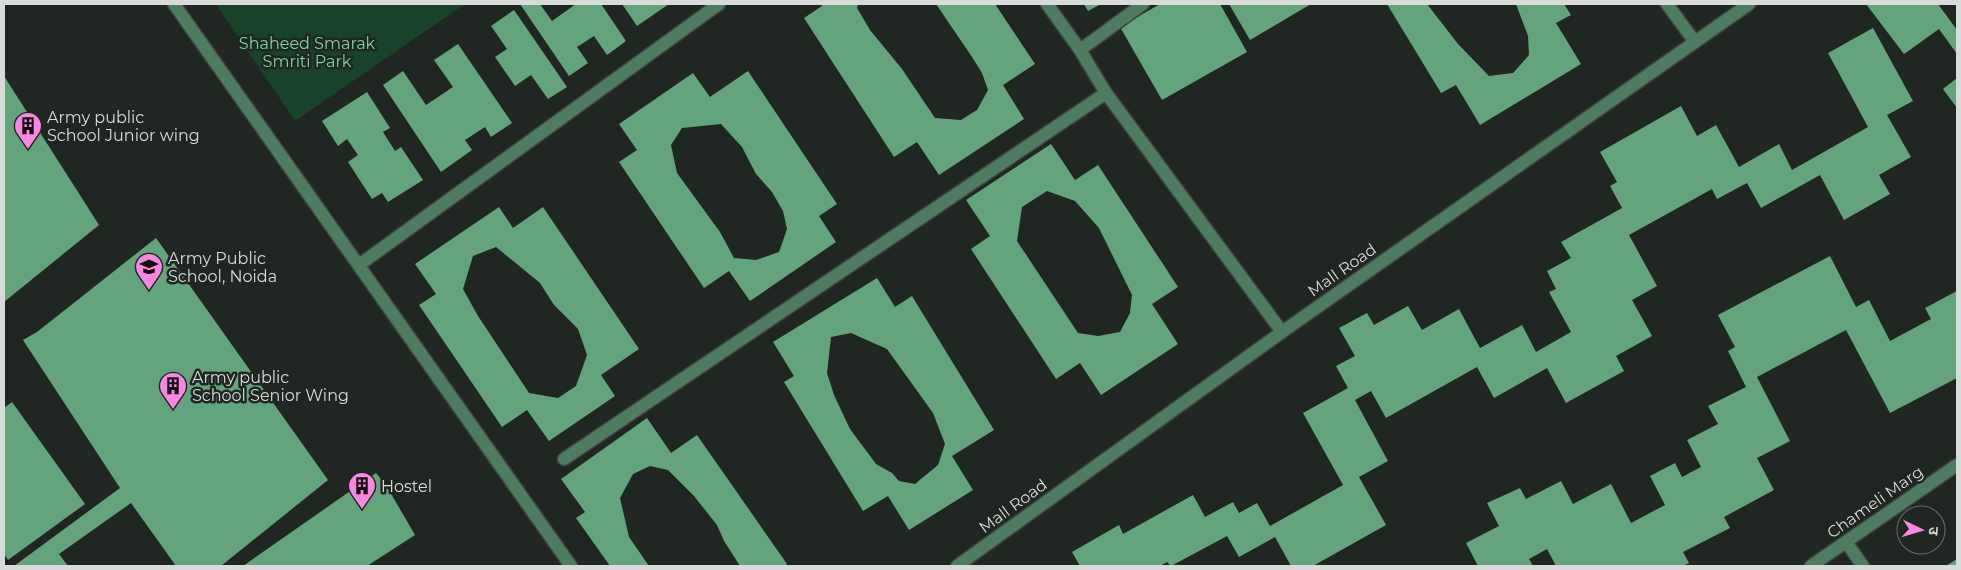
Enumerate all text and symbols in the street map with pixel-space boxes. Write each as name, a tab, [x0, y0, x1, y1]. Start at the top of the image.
park label: Shaheed Smarak Smriti Park	[239, 34, 376, 71]
place label: Army public School Junior wing	[47, 108, 200, 145]
building icon: Army public School Junior wing	[13, 111, 43, 150]
street label: Mall Road	[1304, 239, 1380, 301]
place label: Army Public School, Noida	[168, 249, 277, 286]
school or university icon: Army Public School, Noida	[134, 252, 164, 291]
place label: Army public School Senior Wing	[192, 368, 349, 405]
building icon: Army public School Senior Wing	[158, 371, 188, 410]
street label: Chameli Marg	[1823, 462, 1927, 542]
building icon: Hostel	[347, 471, 377, 510]
street label: Mall Road	[975, 475, 1051, 537]
place label: Hostel	[381, 477, 432, 496]
north arrow	[1896, 505, 1946, 555]
text: उ	[1925, 526, 1943, 537]

